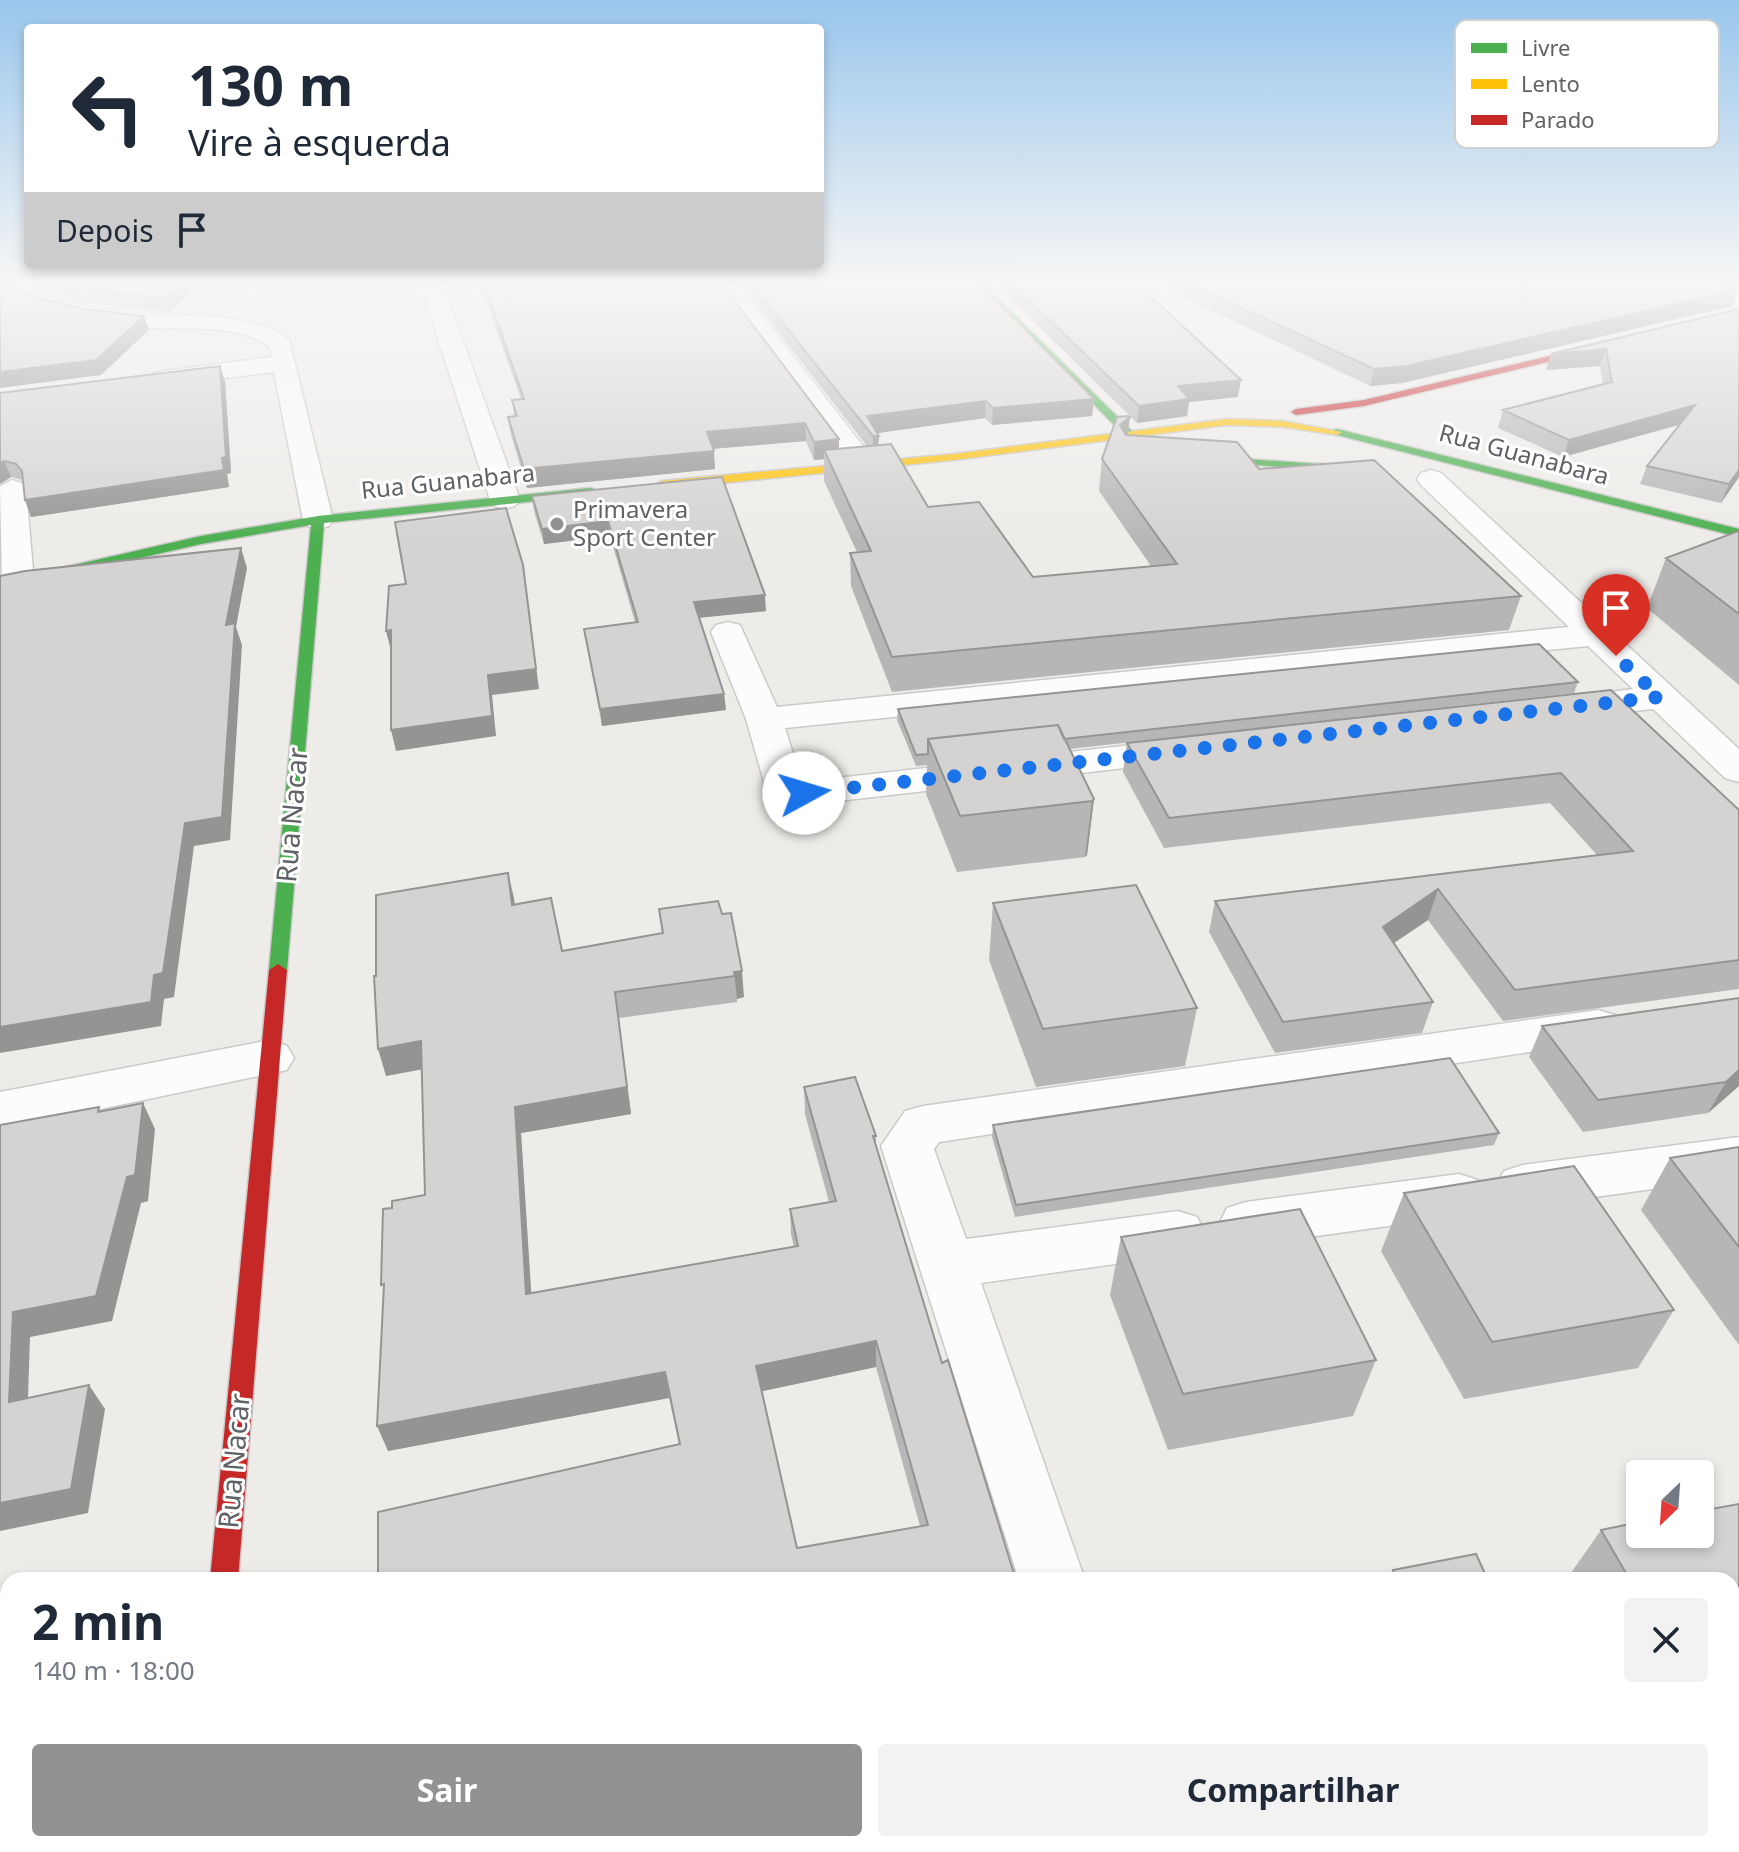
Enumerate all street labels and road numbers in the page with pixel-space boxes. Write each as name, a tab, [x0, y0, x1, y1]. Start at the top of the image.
street label: Rua Guanabara	[1436, 415, 1613, 492]
street label: Rua Guanabara	[359, 455, 536, 506]
street label: Rua Nacar	[266, 745, 316, 884]
street label: Rua Nacar	[208, 1391, 258, 1530]

